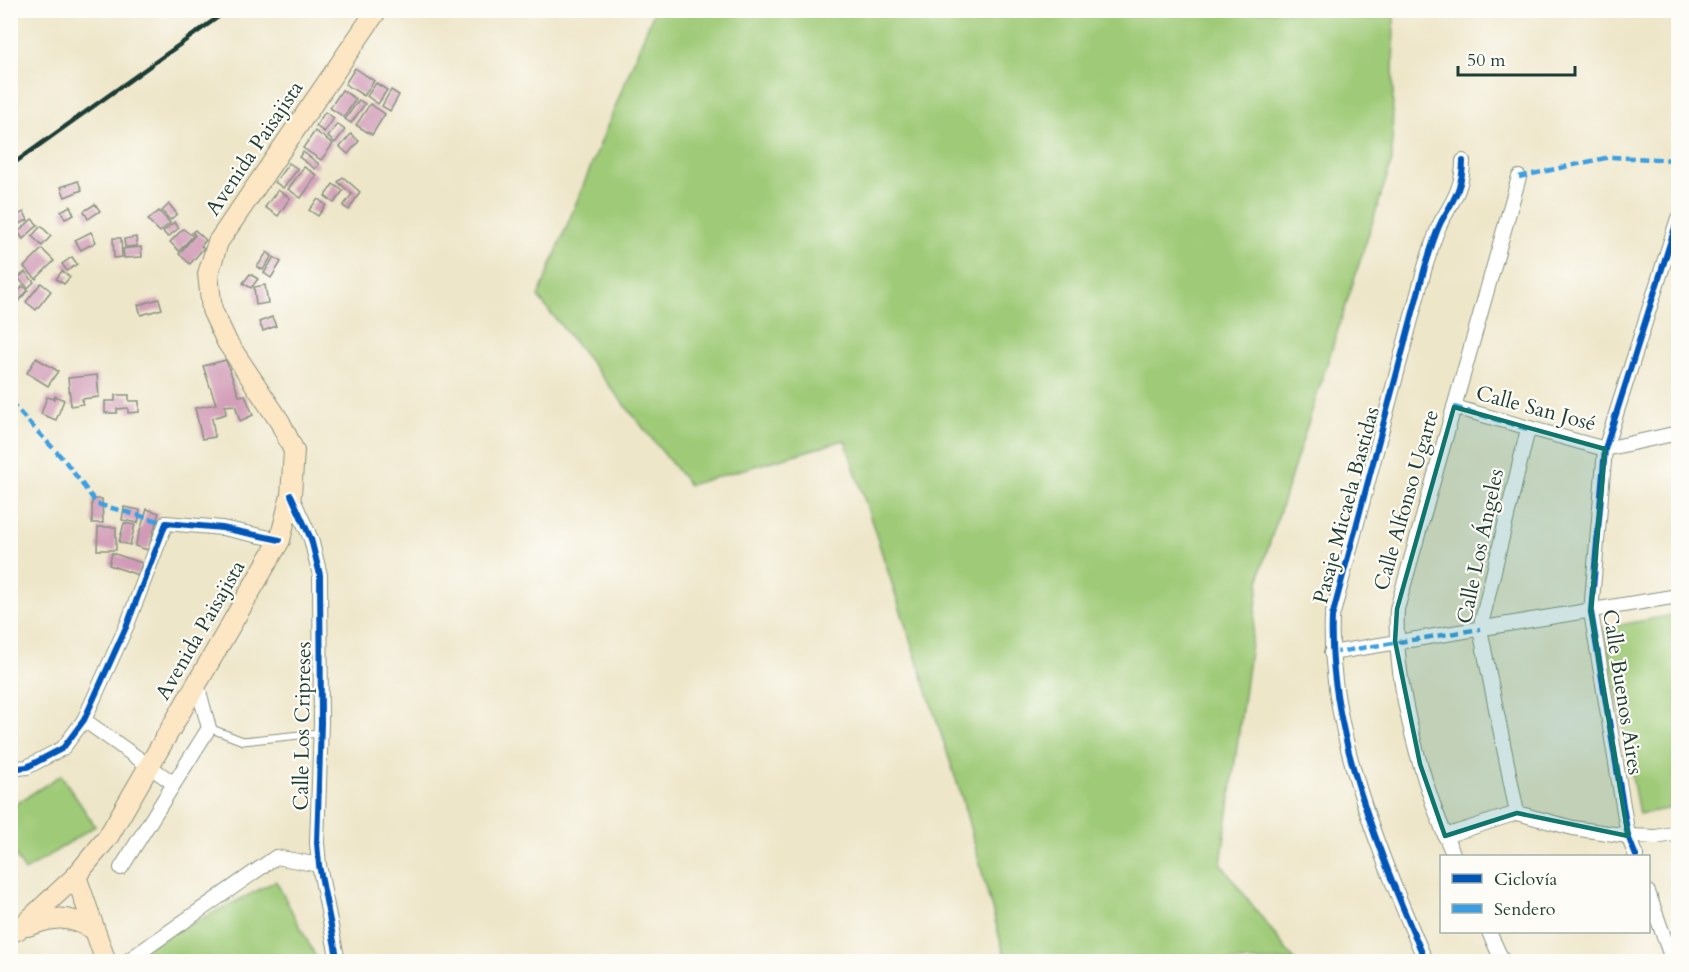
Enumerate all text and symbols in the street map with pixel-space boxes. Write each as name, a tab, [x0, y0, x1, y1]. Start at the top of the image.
scale bar	[1458, 39, 1575, 77]
text: 50 m	[1467, 48, 1506, 73]
street label: Avenida Paisajista	[199, 75, 310, 221]
street label: Calle San José	[1473, 379, 1599, 438]
street label: Pasaje Micaela Bastidas	[1306, 403, 1387, 607]
street label: Calle Alfonso Ugarte	[1367, 406, 1446, 594]
street label: Calle Los Ángeles	[1450, 466, 1511, 626]
street label: Avenida Paisajista	[149, 555, 252, 705]
street label: Calle Buenos Aires	[1595, 607, 1650, 777]
street label: Calle Los Cripreses	[287, 641, 318, 811]
legend	[1440, 855, 1650, 933]
text: Ciclovía	[1494, 867, 1558, 892]
text: Sendero	[1494, 897, 1556, 922]

